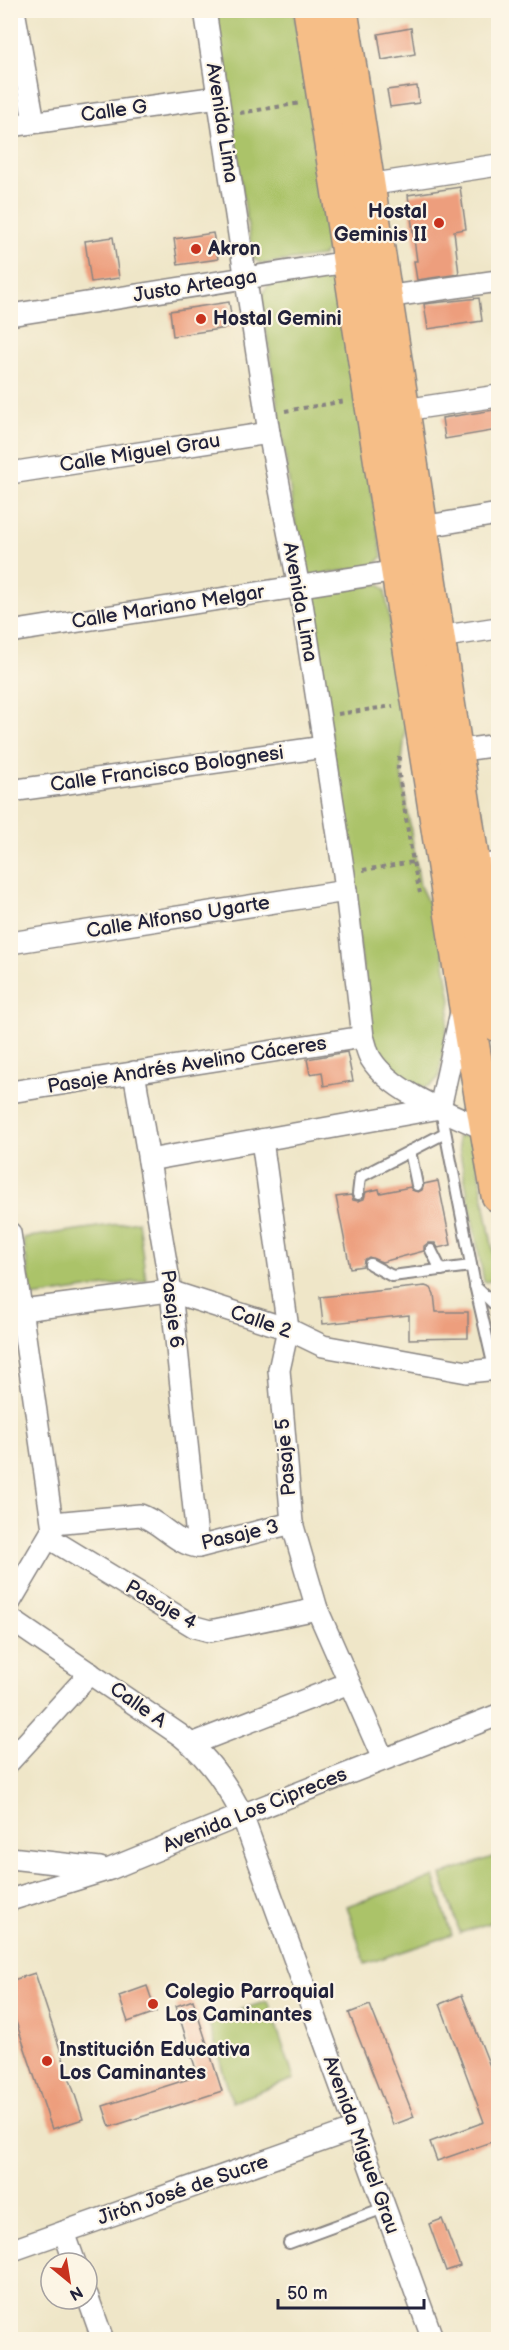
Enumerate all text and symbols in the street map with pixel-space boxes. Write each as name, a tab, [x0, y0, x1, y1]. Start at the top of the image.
street label: Avenida Lima	[201, 61, 243, 185]
street label: Calle G	[79, 94, 149, 128]
place label: Hostal Geminis II	[334, 200, 427, 247]
marker: Hostal Geminis II	[432, 216, 446, 230]
place label: Akron	[207, 237, 261, 261]
marker: Akron	[189, 242, 203, 256]
street label: Justo Arteaga	[131, 264, 259, 308]
place label: Hostal Gemini	[213, 307, 342, 331]
marker: Hostal Gemini	[194, 312, 208, 326]
street label: Calle Miguel Grau	[58, 428, 222, 478]
street label: Avenida Lima	[278, 540, 322, 664]
street label: Calle Mariano Melgar	[70, 580, 267, 634]
street label: Calle Francisco Bolognesi	[49, 741, 285, 797]
street label: Calle Alfonso Ugarte	[85, 891, 272, 943]
street label: Pasaje Andrés Avelino Cáceres	[46, 1031, 328, 1099]
street label: Pasaje 6	[155, 1269, 189, 1349]
street label: Calle 2	[227, 1300, 295, 1344]
street label: Pasaje 5	[271, 1417, 301, 1497]
street label: Pasaje 3	[199, 1514, 281, 1556]
street label: Pasaje 4	[121, 1575, 201, 1635]
street label: Calle A	[105, 1677, 172, 1734]
street label: Avenida Los Cipreces	[160, 1762, 351, 1858]
place label: Colegio Parroquial Los Caminantes	[165, 1980, 334, 2027]
marker: Colegio Parroquial Los Caminantes	[146, 1997, 160, 2011]
place label: Institución Educativa Los Caminantes	[59, 2038, 250, 2085]
street label: Avenida Miguel Grau	[318, 2053, 404, 2237]
marker: Institución Educativa Los Caminantes	[40, 2054, 54, 2068]
street label: Jirón José de Sucre	[94, 2149, 272, 2230]
north arrow	[39, 2251, 99, 2311]
scale bar	[278, 2272, 424, 2310]
text: N	[66, 2281, 86, 2304]
text: 50 m	[287, 2283, 328, 2304]

